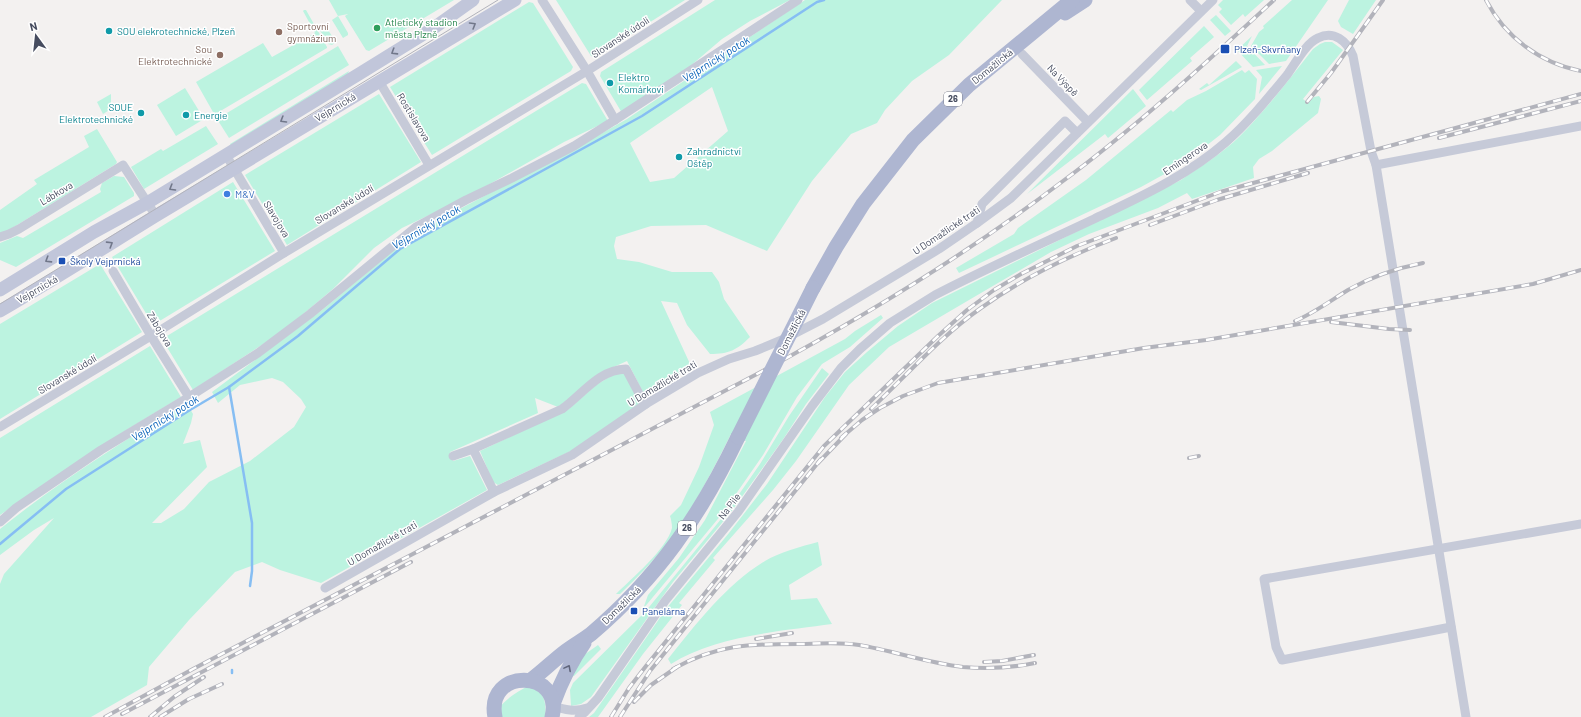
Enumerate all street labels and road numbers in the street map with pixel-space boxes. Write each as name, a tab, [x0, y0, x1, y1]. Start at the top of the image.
street label: Slovanské údolí	[589, 14, 651, 60]
street label: Domažlická	[969, 46, 1015, 86]
street label: Na Výspě	[1045, 62, 1081, 98]
street label: Vejprnická	[312, 90, 358, 124]
street label: Rostislavova	[395, 91, 433, 143]
road number: 26	[944, 92, 962, 106]
street label: Emingerova	[1160, 139, 1210, 177]
street label: Lábkova	[37, 179, 75, 207]
street label: Slovanské údolí	[313, 182, 375, 226]
street label: Slavojova	[261, 198, 293, 240]
street label: U Domažlické trati	[910, 203, 982, 257]
street label: Vejprnická	[14, 272, 60, 306]
street label: Domažlická	[774, 307, 808, 357]
street label: Zábojova	[145, 309, 175, 349]
street label: Slovanské údolí	[36, 352, 98, 396]
street label: U Domažlické trati	[625, 358, 699, 408]
street label: Na Pile	[715, 490, 743, 522]
street label: U Domažlické trati	[345, 518, 419, 568]
road number: 26	[678, 521, 696, 535]
street label: Domažlická	[599, 583, 643, 627]

